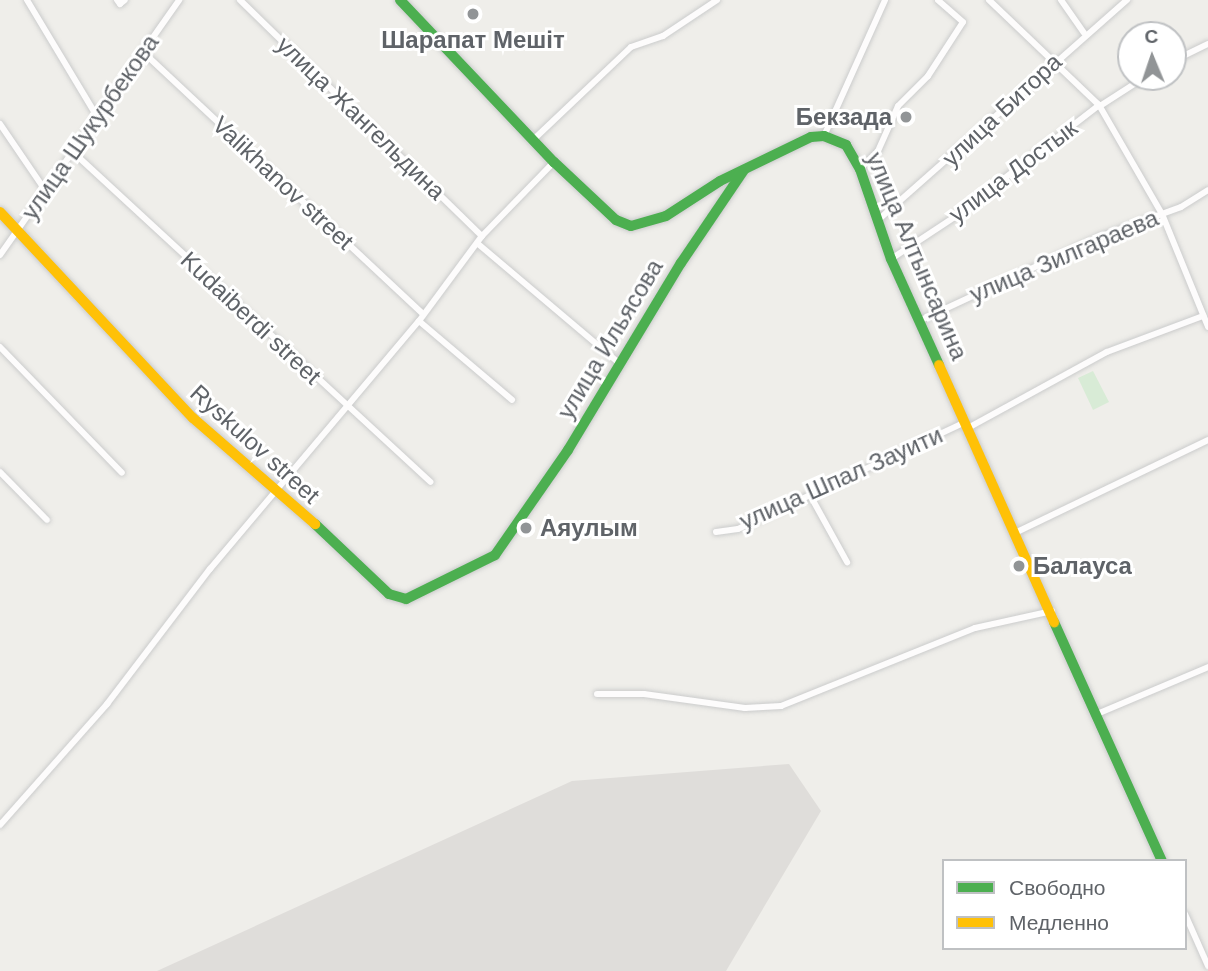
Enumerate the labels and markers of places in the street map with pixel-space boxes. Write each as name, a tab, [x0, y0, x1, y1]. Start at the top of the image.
marker: Шарапат Мешіт	[465, 6, 481, 22]
place label: Шарапат Мешіт	[381, 26, 565, 54]
place label: Бекзада	[796, 103, 892, 131]
marker: Бекзада	[898, 109, 914, 125]
place label: Аяулым	[540, 514, 638, 542]
marker: Аяулым	[518, 520, 534, 536]
place label: Балауса	[1033, 552, 1132, 580]
marker: Балауса	[1011, 558, 1027, 574]

